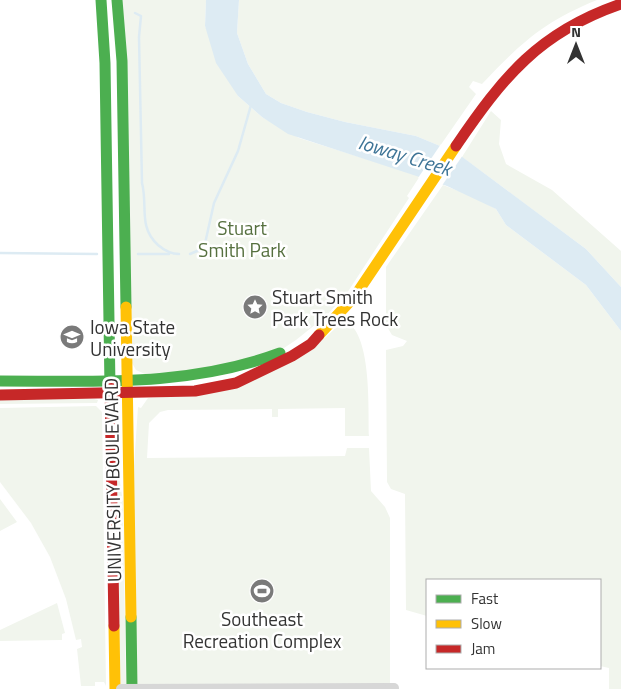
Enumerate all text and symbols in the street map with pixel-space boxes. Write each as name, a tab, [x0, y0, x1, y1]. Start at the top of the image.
north arrow	[551, 20, 601, 70]
text: N	[571, 21, 581, 42]
water label: Ioway Creek	[355, 126, 457, 184]
park label: Stuart Smith Park	[198, 213, 286, 264]
place label: Stuart Smith Park Trees Rock	[272, 282, 398, 333]
place icon: Stuart Smith Park Trees Rock	[242, 294, 268, 320]
place label: Iowa State University	[90, 312, 175, 363]
school or university icon: Iowa State University	[59, 324, 85, 350]
street label: UNIVERSITY BOULEVARD	[96, 378, 128, 582]
sports icon: Southeast Recreation Complex	[249, 578, 275, 604]
legend	[426, 579, 601, 669]
text: Fast	[471, 587, 499, 610]
place label: Southeast Recreation Complex	[183, 604, 342, 655]
text: Slow	[471, 612, 502, 635]
text: Jam	[471, 637, 495, 660]

